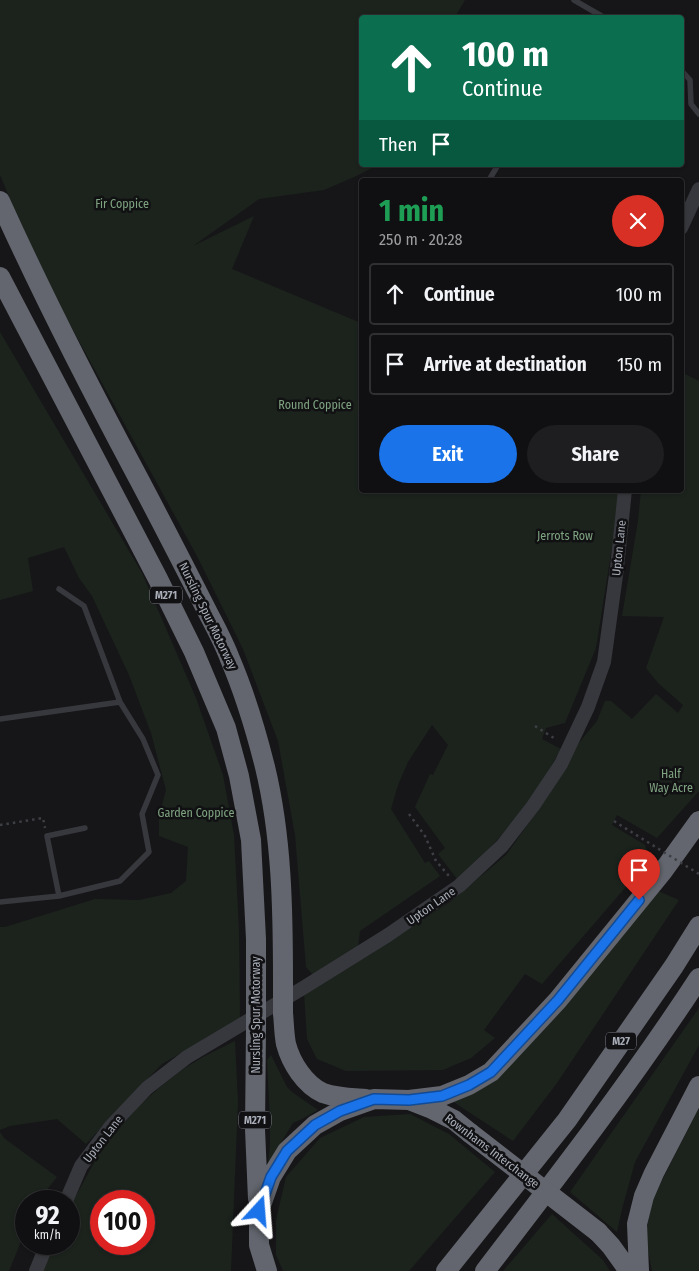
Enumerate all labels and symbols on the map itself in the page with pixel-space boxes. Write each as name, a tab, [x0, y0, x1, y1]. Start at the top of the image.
park label: Fir Coppice	[95, 197, 149, 211]
park label: Round Coppice	[278, 398, 352, 412]
street label: Upton Lane	[609, 519, 629, 577]
park label: Jerrots Row	[537, 529, 593, 543]
street label: Nursling Spur Motorway	[176, 560, 240, 672]
road number: M271	[150, 586, 182, 604]
park label: Half Way Acre	[649, 767, 693, 795]
park label: Garden Coppice	[158, 806, 235, 820]
pin	[618, 849, 660, 900]
street label: Upton Lane	[404, 884, 458, 928]
street label: Nursling Spur Motorway	[249, 956, 263, 1074]
road number: M27	[606, 1032, 636, 1050]
street label: Rownhams Interchange	[442, 1111, 542, 1191]
road number: M271	[239, 1112, 271, 1128]
street label: Upton Lane	[80, 1113, 126, 1165]
position arrow	[232, 1184, 284, 1236]
speed limit sign: 100	[90, 1190, 155, 1255]

